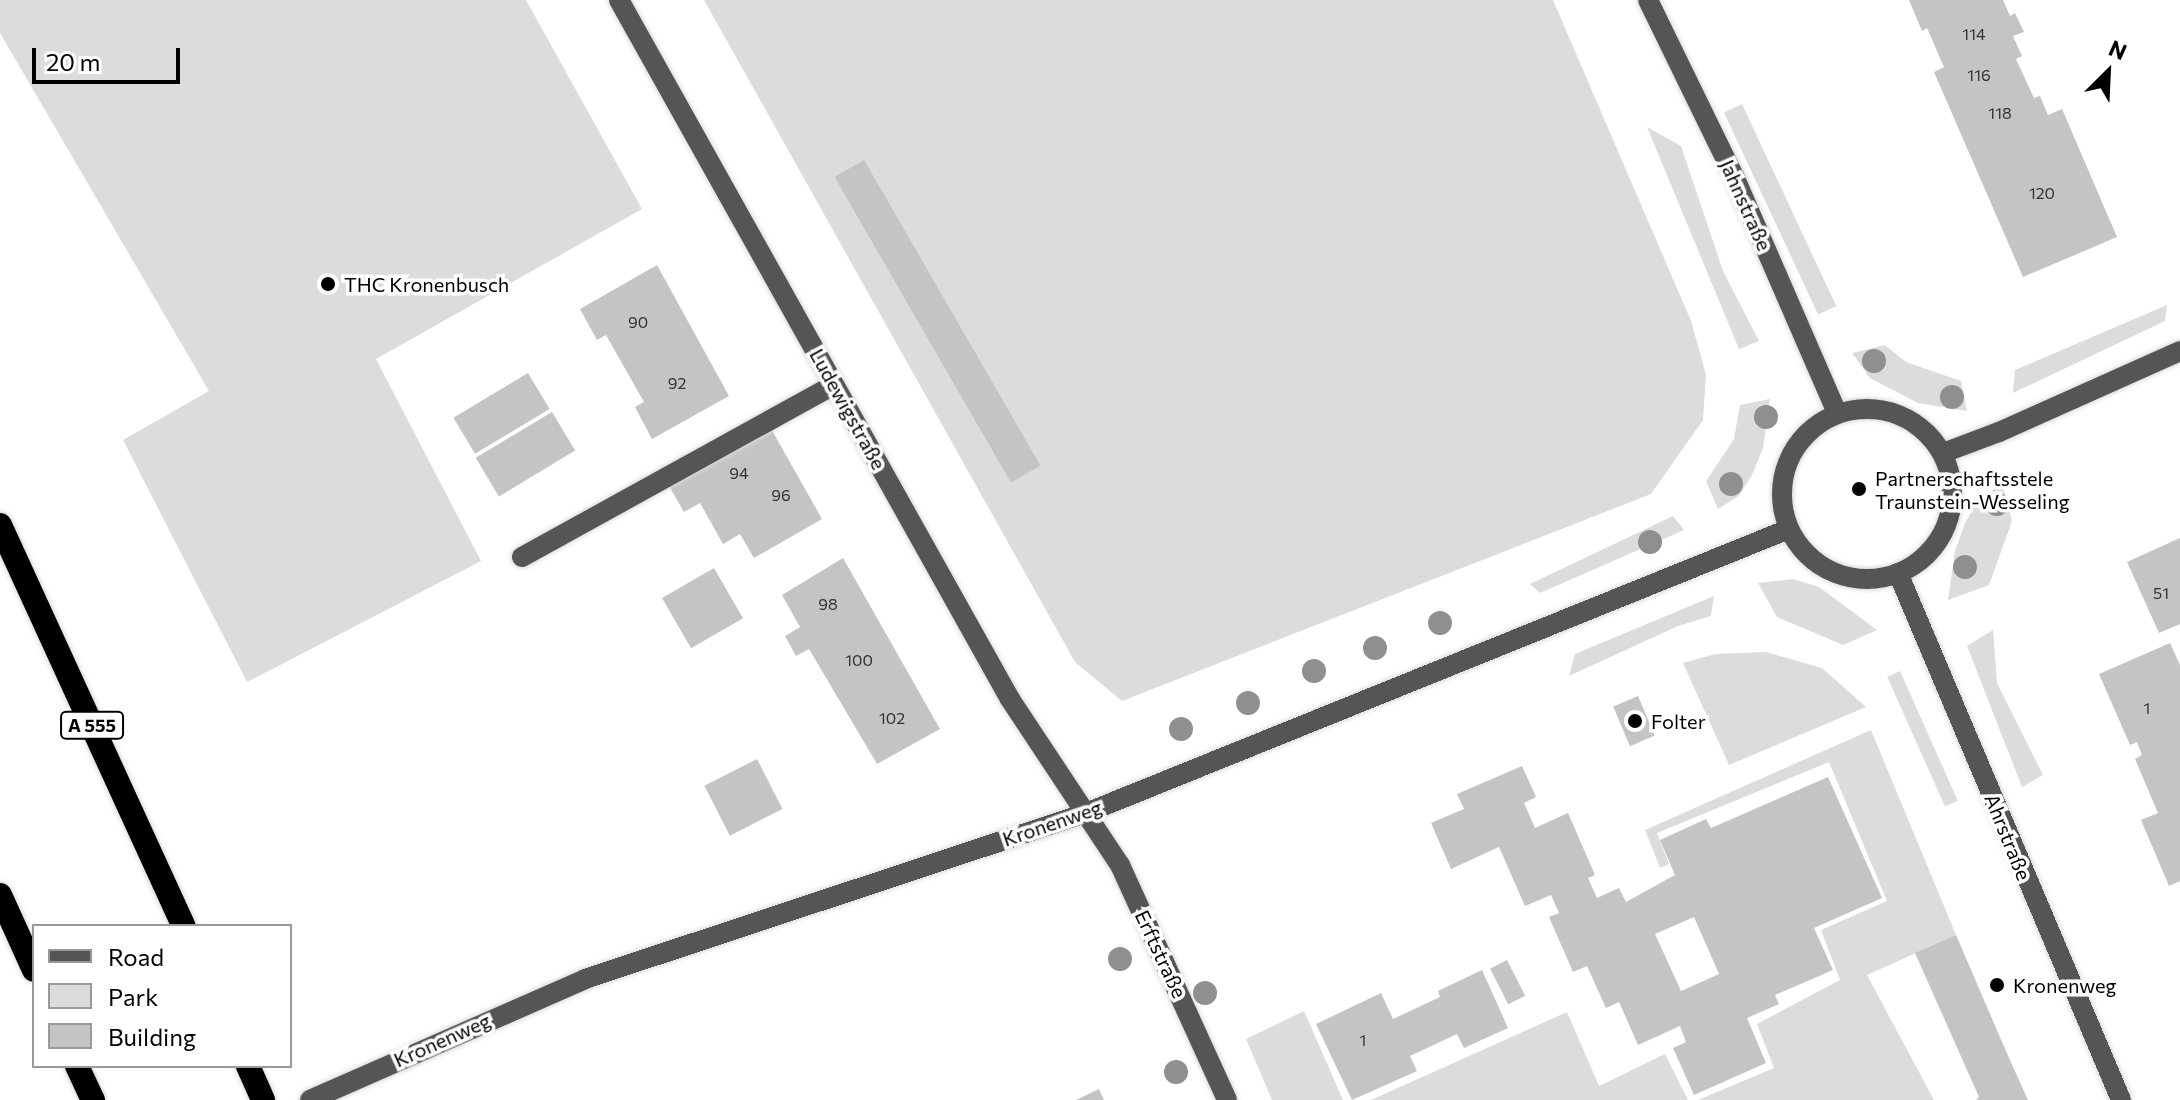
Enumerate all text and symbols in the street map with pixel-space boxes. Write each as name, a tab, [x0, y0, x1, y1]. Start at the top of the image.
house number: 114	[1962, 24, 1986, 44]
scale bar	[36, 32, 184, 82]
north arrow	[2068, 32, 2148, 112]
text: N	[2105, 34, 2131, 65]
text: 20 m	[46, 47, 100, 76]
house number: 116	[1967, 65, 1991, 85]
house number: 118	[1988, 103, 2012, 123]
street label: Jahnstraße	[1715, 156, 1777, 254]
house number: 120	[2029, 183, 2055, 203]
place label: THC Kronenbusch	[344, 272, 509, 296]
marker: THC Kronenbusch	[319, 275, 337, 293]
house number: 90	[628, 312, 648, 332]
street label: Ludewigstraße	[805, 344, 891, 474]
house number: 92	[668, 373, 686, 393]
house number: 94	[729, 463, 749, 483]
place label: Partnerschaftsstele Traunstein-Wesseling	[1875, 466, 2069, 513]
marker: Partnerschaftsstele Traunstein-Wesseling	[1850, 480, 1868, 498]
house number: 96	[771, 485, 791, 505]
house number: 51	[2153, 583, 2169, 603]
house number: 98	[818, 594, 838, 614]
house number: 100	[845, 650, 873, 670]
house number: 1	[2144, 698, 2150, 718]
house number: 102	[879, 708, 905, 728]
place label: Folter	[1651, 709, 1706, 733]
road number: A 555	[60, 711, 124, 739]
marker: Folter	[1626, 712, 1644, 730]
street label: Ahrstraße	[1980, 790, 2036, 884]
street label: Kronenweg	[999, 795, 1105, 851]
street label: Erftstraße	[1130, 906, 1192, 1002]
legend	[32, 924, 292, 1068]
text: Road	[108, 942, 164, 971]
place label: Kronenweg	[2013, 973, 2116, 997]
marker: Kronenweg	[1988, 976, 2006, 994]
text: Park	[108, 982, 158, 1011]
street label: Kronenweg	[390, 1008, 494, 1072]
text: Building	[108, 1022, 196, 1051]
house number: 1	[1360, 1030, 1366, 1050]

